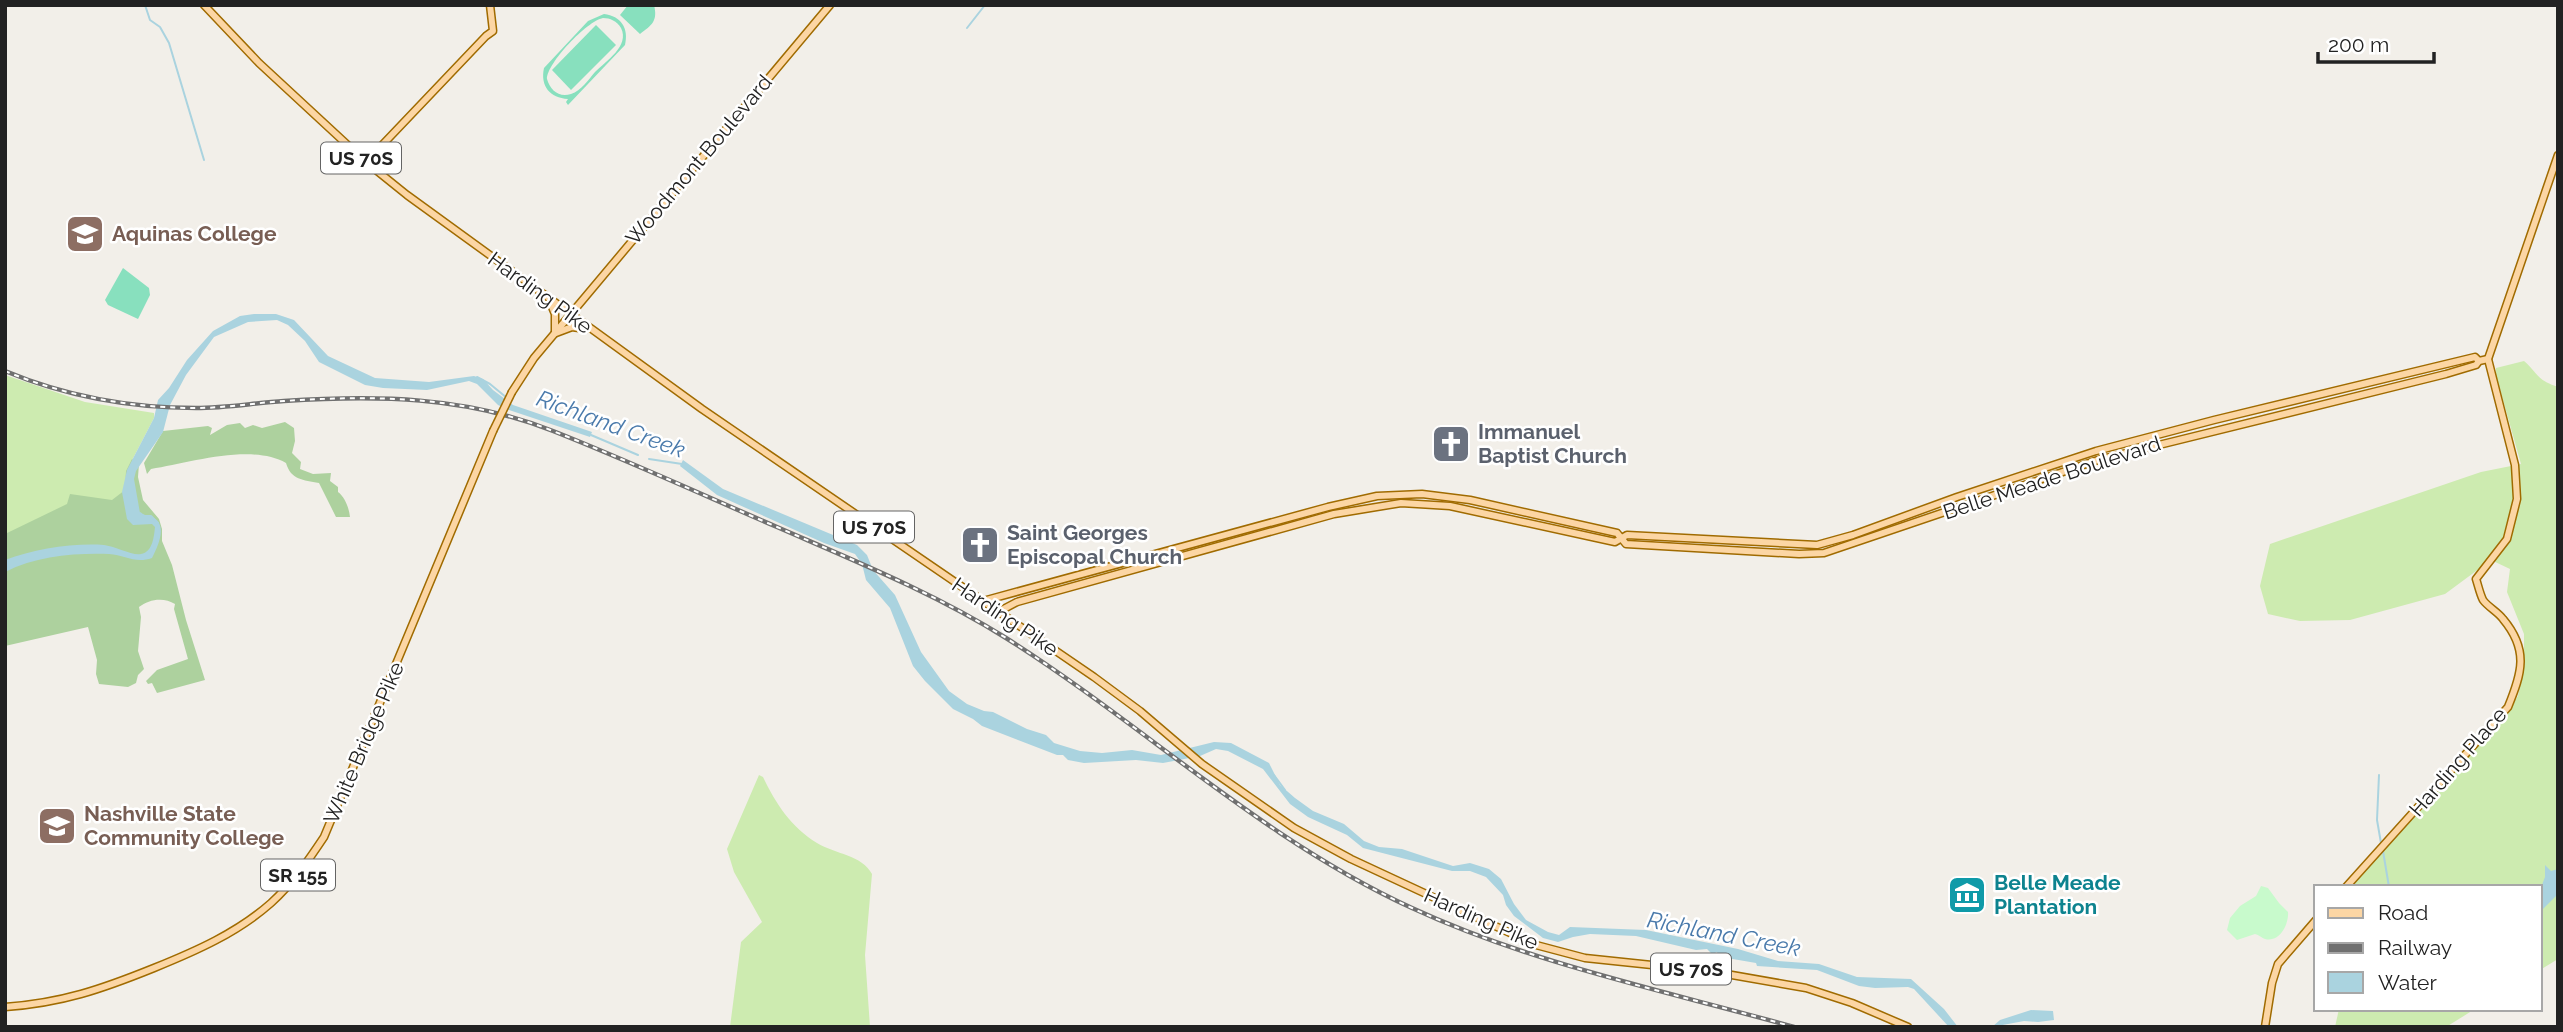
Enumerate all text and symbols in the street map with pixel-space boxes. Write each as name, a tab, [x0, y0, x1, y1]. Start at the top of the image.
scale bar	[2318, 21, 2434, 65]
text: 200 m	[2328, 32, 2389, 57]
street label: Woodmont Boulevard	[620, 70, 777, 250]
road number: US 70S	[321, 142, 401, 174]
school or university icon: Aquinas College	[64, 213, 106, 255]
place label: Aquinas College	[112, 221, 277, 246]
street label: Harding Pike	[483, 246, 597, 339]
water label: Richland Creek	[533, 384, 689, 463]
place label: Immanuel Baptist Church	[1478, 419, 1627, 468]
church icon: Immanuel Baptist Church	[1430, 423, 1472, 465]
street label: Belle Meade Boulevard	[1940, 431, 2164, 525]
road number: US 70S	[834, 512, 914, 542]
place label: Saint Georges Episcopal Church	[1007, 520, 1182, 569]
church icon: Saint Georges Episcopal Church	[959, 524, 1001, 566]
street label: Harding Pike	[947, 572, 1063, 661]
street label: White Bridge Pike	[318, 658, 409, 828]
street label: Harding Place	[2404, 702, 2512, 821]
place label: Nashville State Community College	[84, 801, 285, 850]
school or university icon: Nashville State Community College	[36, 805, 78, 847]
road number: SR 155	[261, 860, 335, 890]
place label: Belle Meade Plantation	[1994, 870, 2121, 919]
museum icon: Belle Meade Plantation	[1946, 874, 1988, 916]
street label: Harding Pike	[1420, 882, 1542, 955]
legend	[2314, 885, 2542, 1011]
text: Road	[2378, 900, 2428, 925]
water label: Richland Creek	[1645, 905, 1803, 962]
text: Railway	[2378, 935, 2452, 960]
road number: US 70S	[1651, 953, 1731, 984]
text: Water	[2378, 970, 2437, 995]

